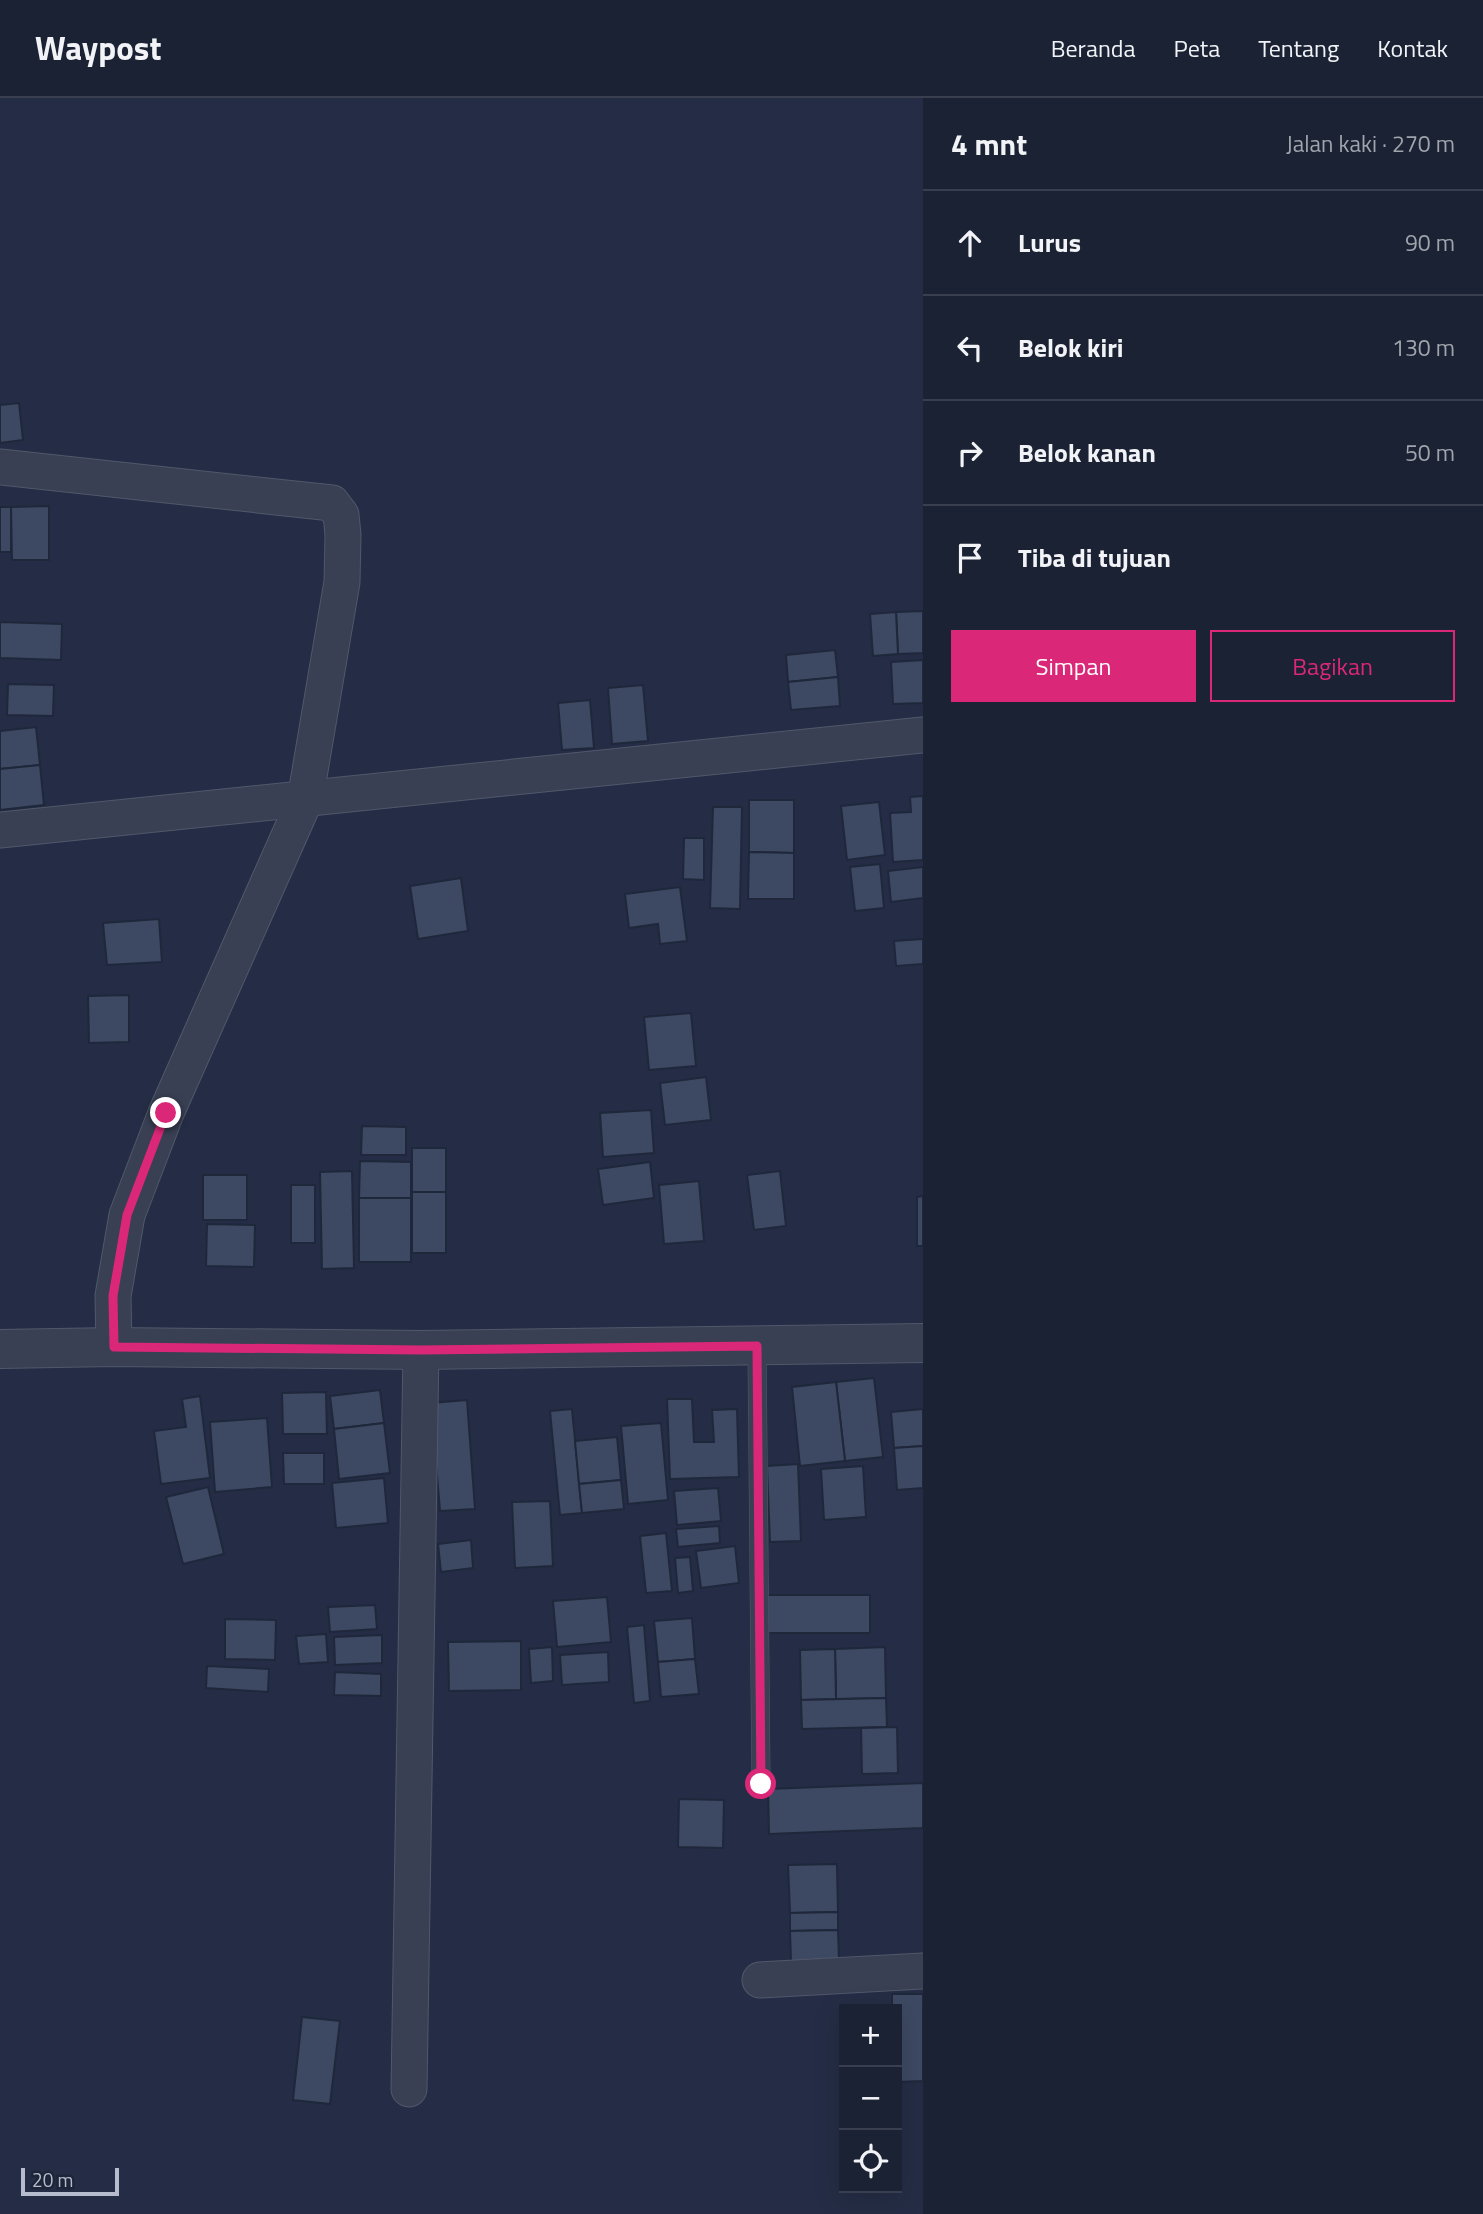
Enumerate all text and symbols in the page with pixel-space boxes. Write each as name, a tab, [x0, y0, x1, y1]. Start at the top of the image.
text: Waypost	[35, 23, 161, 73]
text: Beranda	[1051, 30, 1136, 66]
text: Peta	[1174, 30, 1220, 66]
text: Tentang	[1258, 30, 1339, 66]
text: Kontak	[1377, 30, 1448, 66]
text: 4 mnt	[951, 121, 1027, 167]
text: Jalan kaki · 270 m	[1286, 126, 1455, 161]
text: Lurus	[1018, 223, 1081, 262]
icon: ahead	[951, 224, 989, 262]
text: 90 m	[1405, 225, 1455, 260]
text: Belok kiri	[1018, 328, 1124, 367]
icon: left	[951, 329, 989, 367]
text: 130 m	[1392, 330, 1455, 365]
text: Belok kanan	[1018, 433, 1156, 472]
icon: right	[951, 434, 989, 472]
text: 50 m	[1405, 435, 1455, 470]
text: Tiba di tujuan	[1018, 538, 1171, 577]
icon: arrive	[951, 539, 989, 577]
button: Simpan	[951, 630, 1196, 702]
button: Bagikan	[1210, 630, 1455, 702]
route end	[150, 1097, 181, 1128]
route start	[745, 1768, 776, 1799]
map controls	[839, 2004, 902, 2193]
button: +	[839, 2004, 902, 2067]
button: −	[839, 2067, 902, 2130]
button: locate	[839, 2130, 902, 2193]
scale bar	[21, 2165, 119, 2197]
text: 20 m	[32, 2165, 73, 2194]

